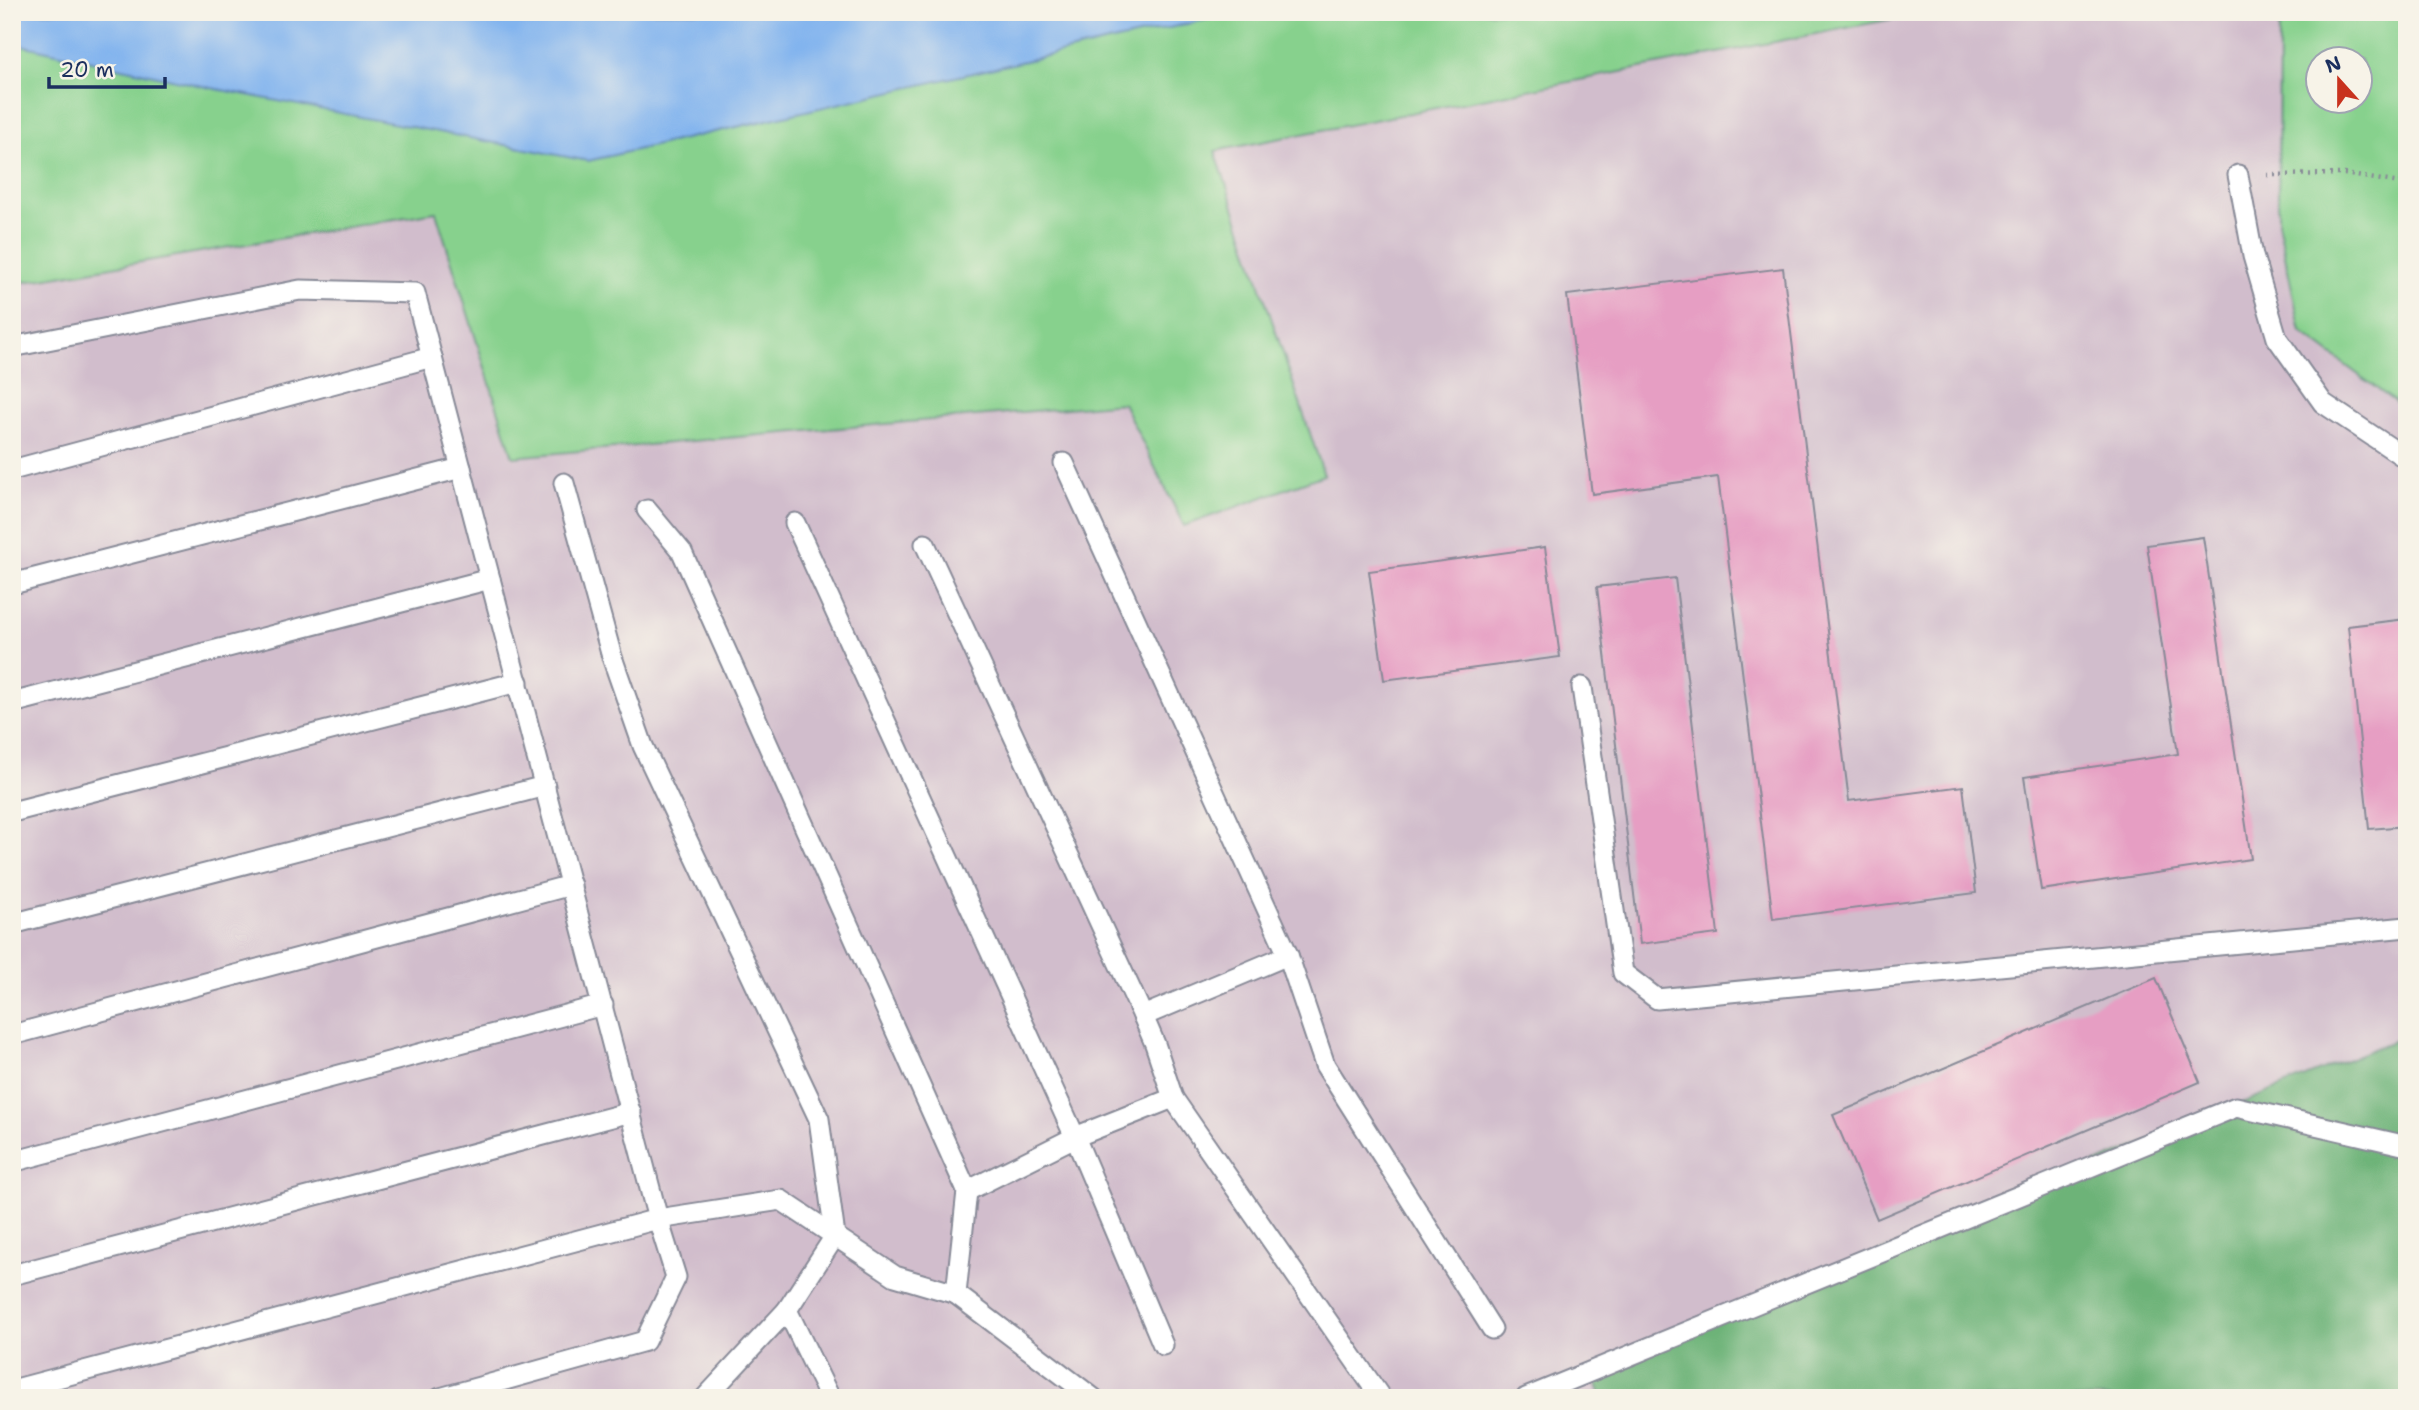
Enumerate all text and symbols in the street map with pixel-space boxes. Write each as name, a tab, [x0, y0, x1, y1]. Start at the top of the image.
scale bar	[49, 46, 164, 90]
north arrow	[2304, 46, 2374, 116]
text: N	[2322, 50, 2345, 79]
text: 20 m	[60, 56, 114, 84]

